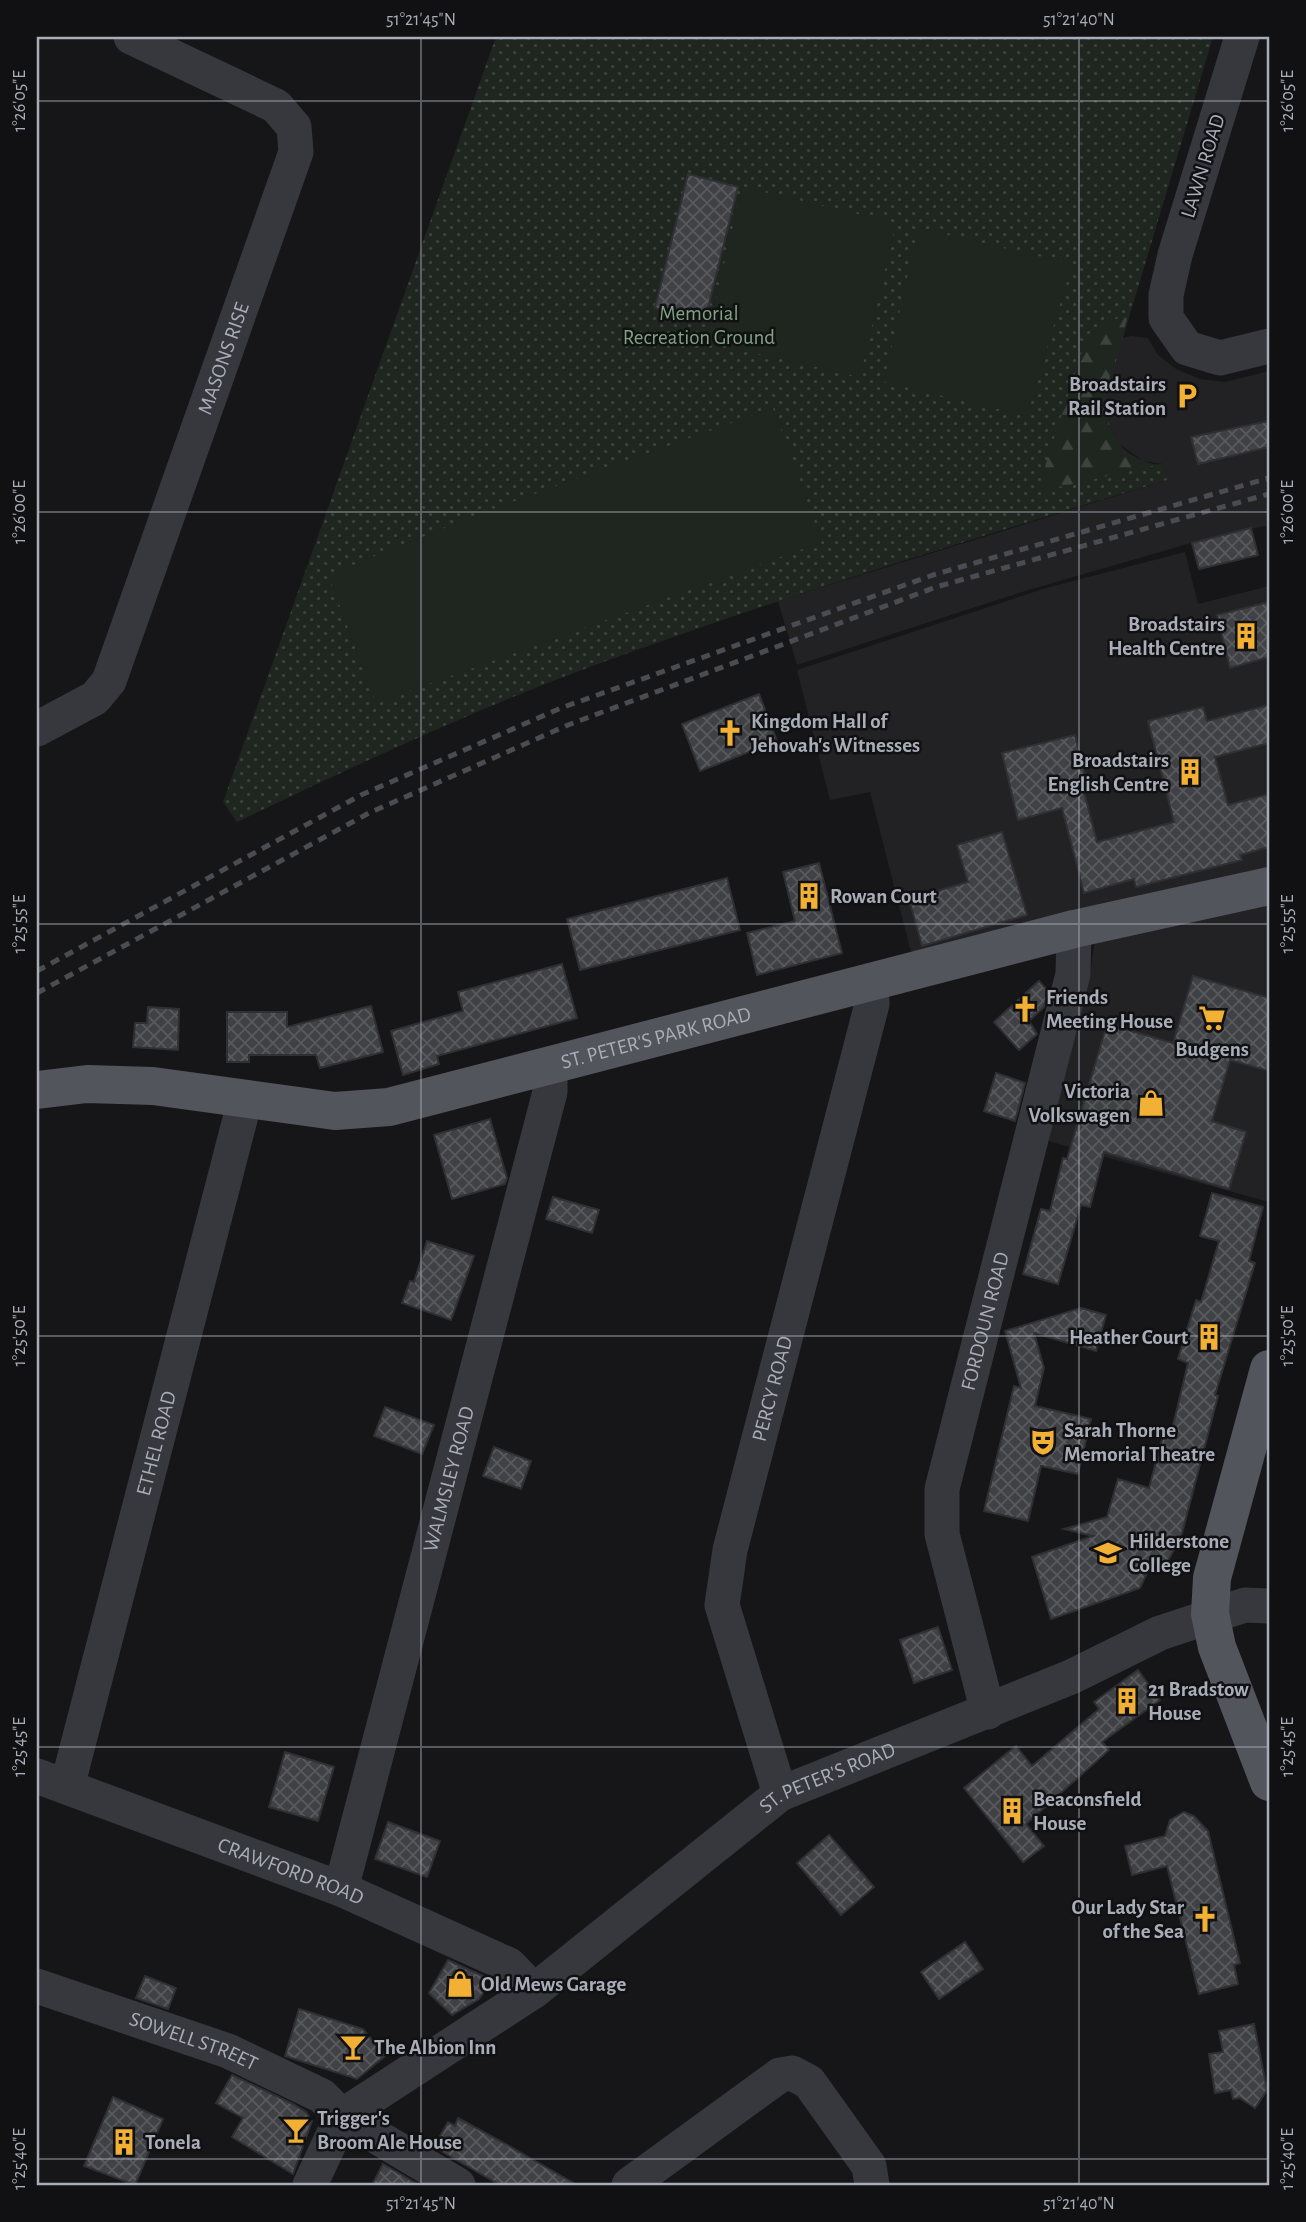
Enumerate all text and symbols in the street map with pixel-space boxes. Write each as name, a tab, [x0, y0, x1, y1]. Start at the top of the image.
text: 51°21'45"N	[386, 11, 456, 29]
text: 51°21'40"N	[1043, 11, 1115, 29]
text: 1°26'05"E	[11, 70, 29, 132]
text: 1°26'05"E	[1279, 70, 1297, 132]
street label: LAWN ROAD	[1177, 112, 1229, 220]
street label: MASONS RISE	[194, 300, 252, 417]
park label: Memorial Recreation Ground	[623, 303, 775, 348]
place label: Broadstairs Rail Station	[1068, 374, 1166, 419]
parking icon: Broadstairs Rail Station	[1172, 381, 1202, 411]
text: 1°26'00"E	[11, 480, 29, 544]
text: 1°26'00"E	[1279, 480, 1297, 544]
place label: Broadstairs Health Centre	[1108, 614, 1225, 659]
building icon: Broadstairs Health Centre	[1231, 621, 1261, 651]
place label: Kingdom Hall of Jehovah's Witnesses	[751, 711, 920, 756]
church icon: Kingdom Hall of Jehovah's Witnesses	[715, 718, 745, 748]
place label: Broadstairs English Centre	[1048, 750, 1169, 795]
building icon: Broadstairs English Centre	[1175, 757, 1205, 787]
building icon: Rowan Court	[794, 881, 824, 911]
place label: Rowan Court	[830, 886, 937, 907]
text: 1°25'55"E	[11, 894, 29, 953]
text: 1°25'55"E	[1279, 894, 1297, 953]
place label: Friends Meeting House	[1046, 987, 1173, 1032]
church icon: Friends Meeting House	[1010, 994, 1040, 1024]
street label: ST. PETER'S PARK ROAD	[559, 1003, 753, 1072]
supermarket icon: Budgens	[1197, 1003, 1227, 1033]
place label: Budgens	[1175, 1039, 1249, 1060]
place label: Victoria Volkswagen	[1028, 1081, 1130, 1126]
shop icon: Victoria Volkswagen	[1136, 1088, 1166, 1118]
street label: FORDOUN ROAD	[957, 1250, 1012, 1393]
text: 1°25'50"E	[11, 1305, 29, 1366]
text: 1°25'50"E	[1279, 1305, 1297, 1366]
building icon: Heather Court	[1194, 1322, 1224, 1352]
place label: Heather Court	[1069, 1327, 1188, 1348]
street label: PERCY ROAD	[748, 1334, 796, 1444]
street label: ETHEL ROAD	[132, 1389, 180, 1498]
street label: WALMSLEY ROAD	[419, 1404, 478, 1554]
place label: Sarah Thorne Memorial Theatre	[1064, 1420, 1215, 1465]
theatre icon: Sarah Thorne Memorial Theatre	[1028, 1427, 1058, 1457]
place label: Hilderstone College	[1129, 1531, 1229, 1576]
school or university icon: Hilderstone College	[1093, 1538, 1123, 1568]
place label: 21 Bradstow House	[1148, 1679, 1249, 1724]
building icon: 21 Bradstow House	[1112, 1686, 1142, 1716]
text: 1°25'45"E	[11, 1717, 29, 1777]
text: 1°25'45"E	[1279, 1717, 1297, 1777]
street label: ST. PETER'S ROAD	[755, 1738, 898, 1817]
place label: Beaconsfield House	[1033, 1789, 1142, 1834]
building icon: Beaconsfield House	[997, 1796, 1027, 1826]
street label: CRAWFORD ROAD	[215, 1834, 367, 1908]
place label: Our Lady Star of the Sea	[1072, 1897, 1185, 1942]
church icon: Our Lady Star of the Sea	[1190, 1904, 1220, 1934]
shop icon: Old Mews Garage	[445, 1969, 475, 1999]
place label: Old Mews Garage	[481, 1974, 626, 1995]
street label: SOWELL STREET	[127, 2008, 261, 2074]
bar icon: The Albion Inn	[338, 2032, 368, 2062]
place label: The Albion Inn	[374, 2037, 496, 2058]
place label: Trigger's Broom Ale House	[317, 2108, 462, 2153]
bar icon: Trigger's Broom Ale House	[281, 2115, 311, 2145]
building icon: Tonela	[109, 2127, 139, 2157]
text: 1°25'40"E	[11, 2128, 29, 2190]
text: 1°25'40"E	[1279, 2128, 1297, 2190]
place label: Tonela	[145, 2132, 201, 2153]
text: 51°21'45"N	[386, 2195, 456, 2213]
text: 51°21'40"N	[1043, 2195, 1115, 2213]

